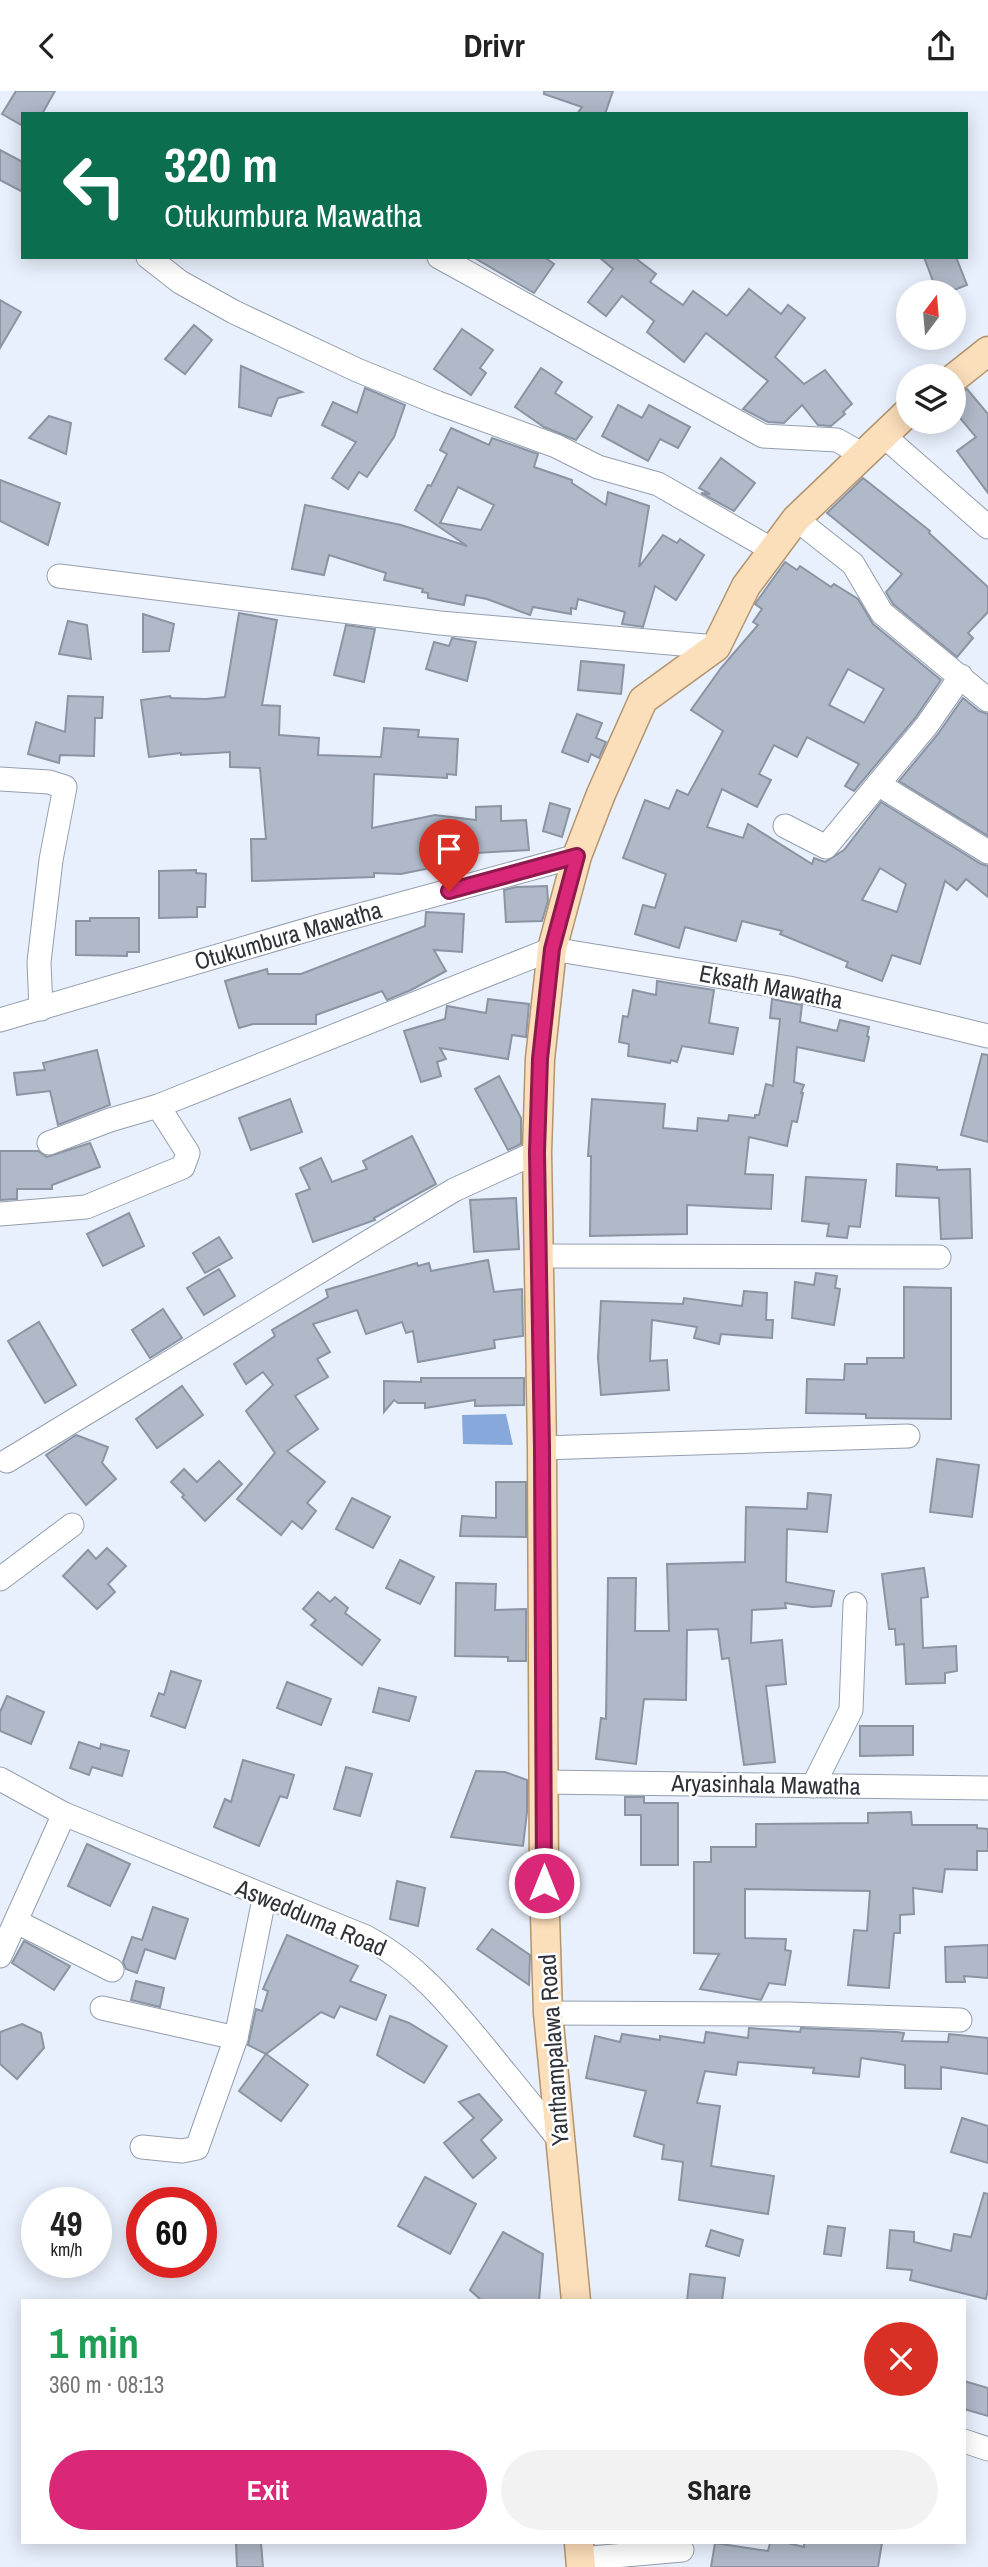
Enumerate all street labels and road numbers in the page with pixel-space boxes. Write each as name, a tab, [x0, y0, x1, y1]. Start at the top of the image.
street label: Otukumbura Mawatha	[190, 893, 385, 977]
street label: Eksath Mawatha	[697, 956, 846, 1016]
street label: Aryasinhala Mawatha	[670, 1766, 861, 1802]
street label: Aswedduma Road	[230, 1871, 392, 1963]
street label: Yanthampalawa Road	[530, 1953, 576, 2147]

